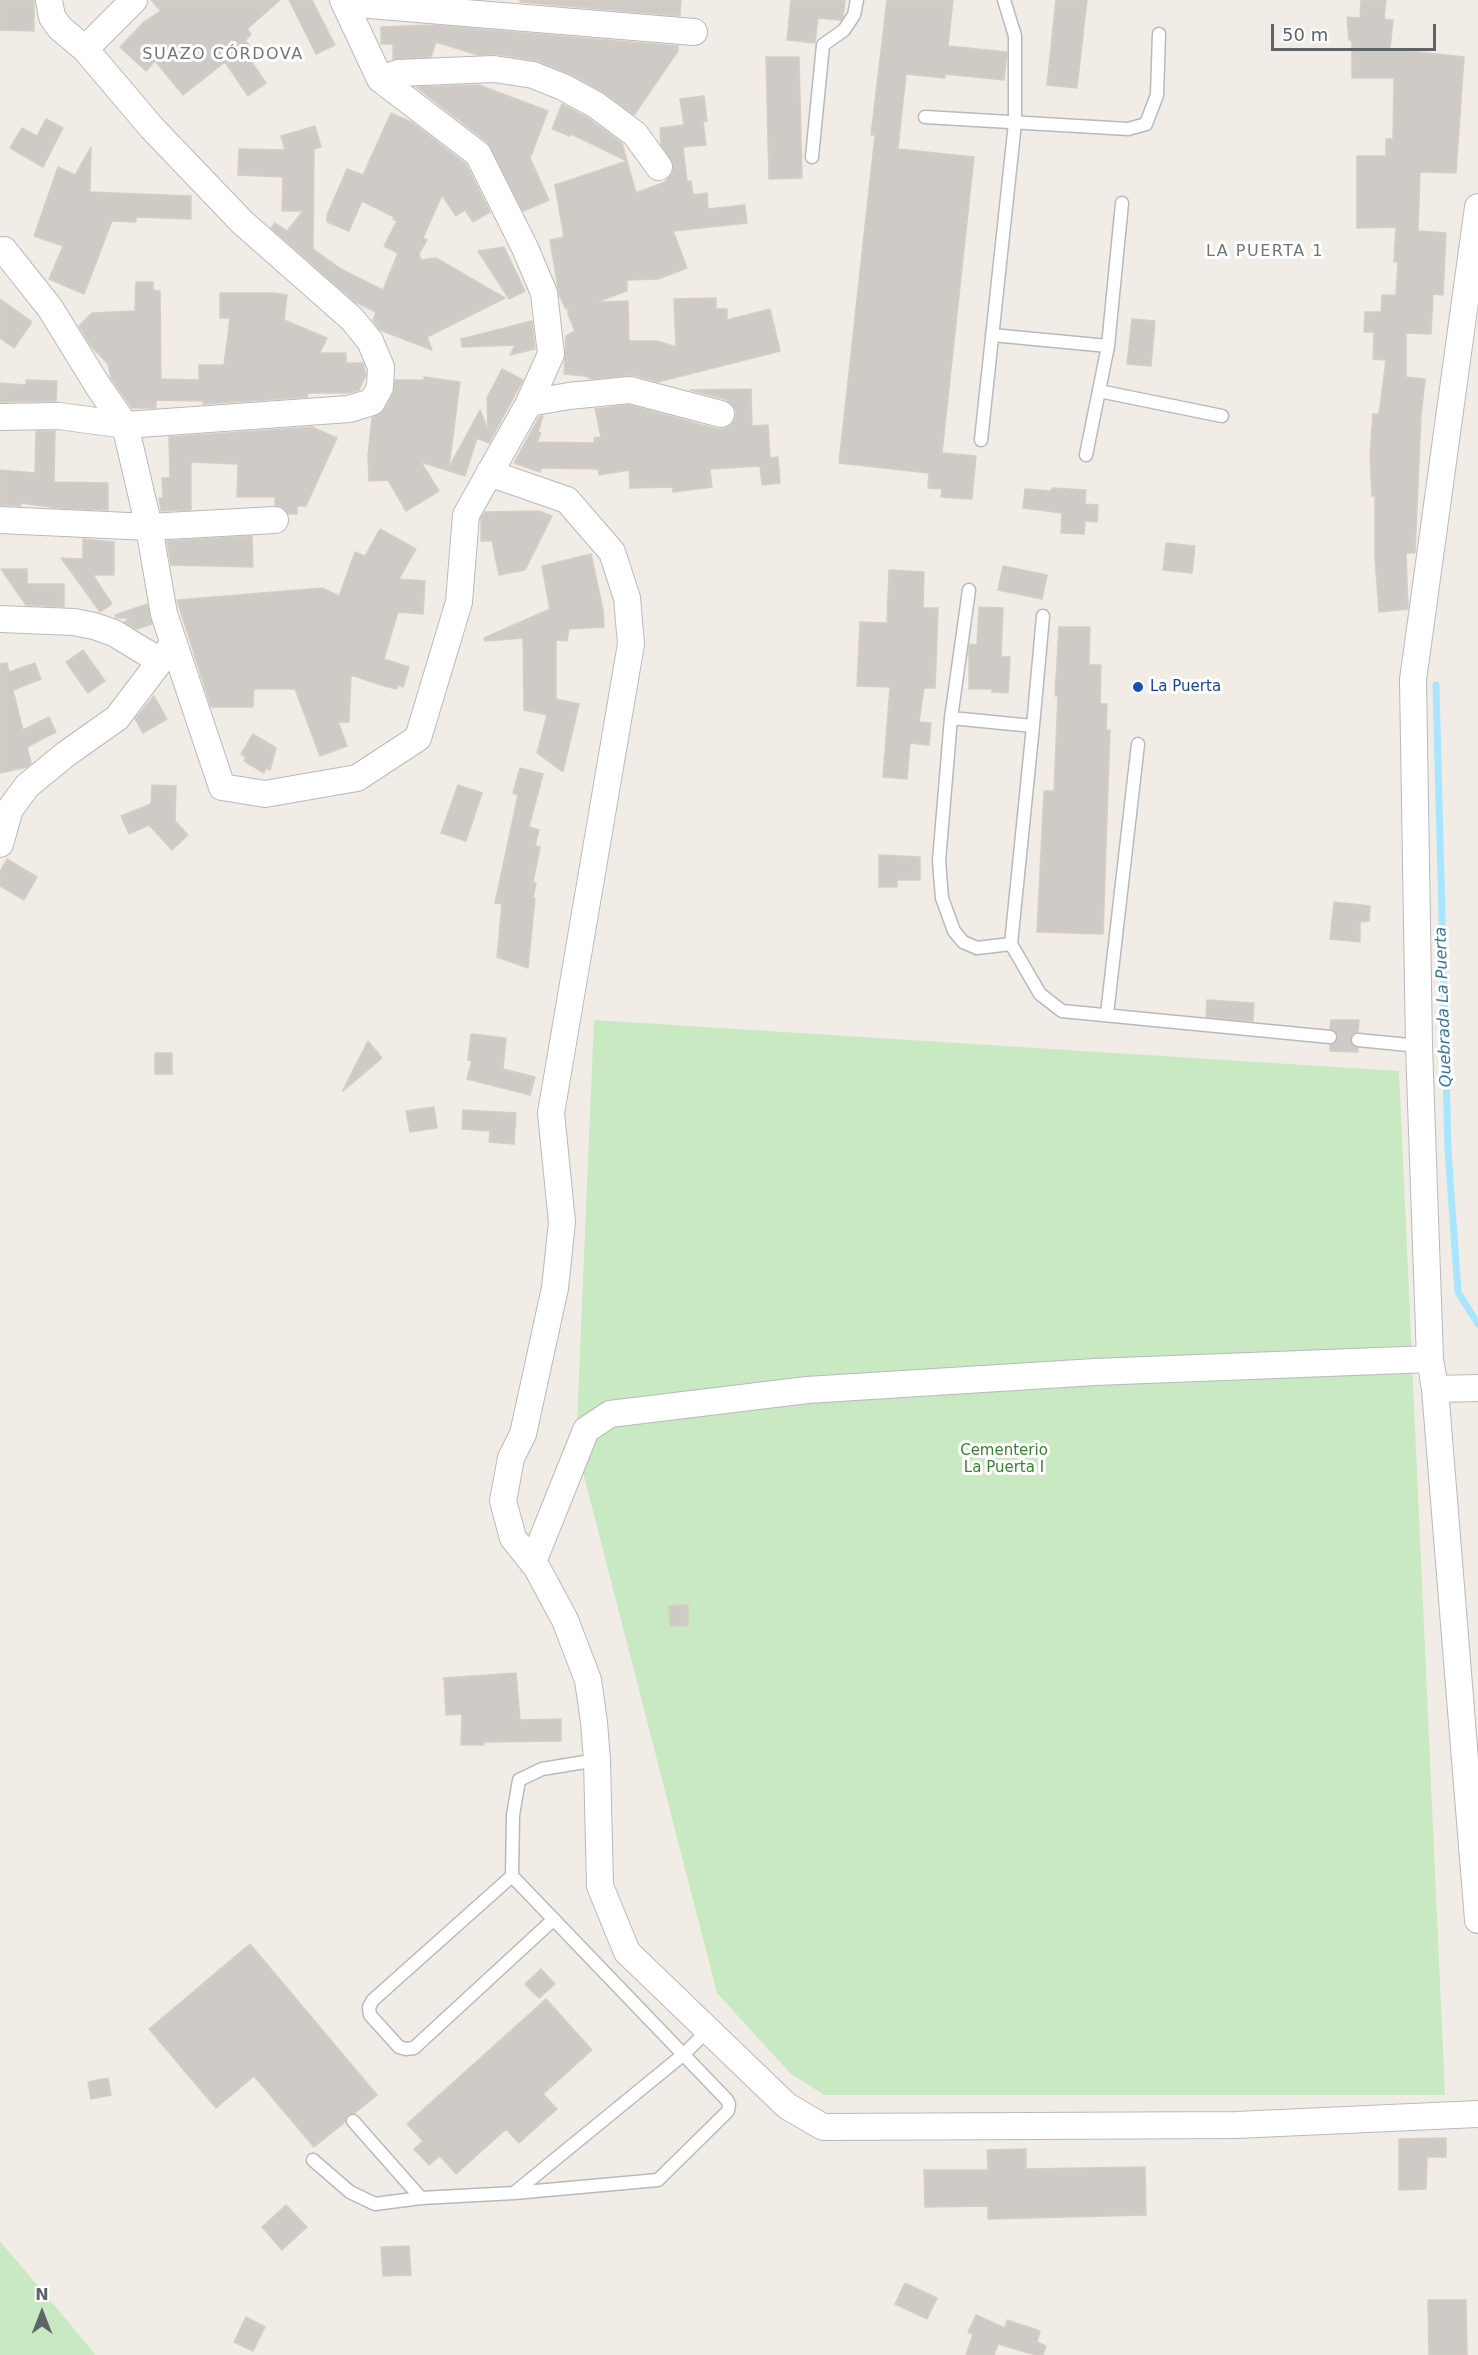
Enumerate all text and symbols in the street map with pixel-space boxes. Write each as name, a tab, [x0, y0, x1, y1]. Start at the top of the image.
scale bar	[1274, 12, 1439, 50]
text: 50 m	[1282, 24, 1328, 45]
district label: SUAZO CÓRDOVA	[142, 45, 304, 65]
district label: LA PUERTA 1	[1206, 242, 1324, 262]
place label: La Puerta	[1150, 678, 1221, 696]
marker: La Puerta	[1131, 680, 1145, 694]
water label: Quebrada La Puerta	[1432, 927, 1456, 1087]
park label: Cementerio La Puerta I	[960, 1442, 1048, 1477]
north arrow	[12, 2283, 72, 2343]
text: N	[35, 2285, 49, 2304]

